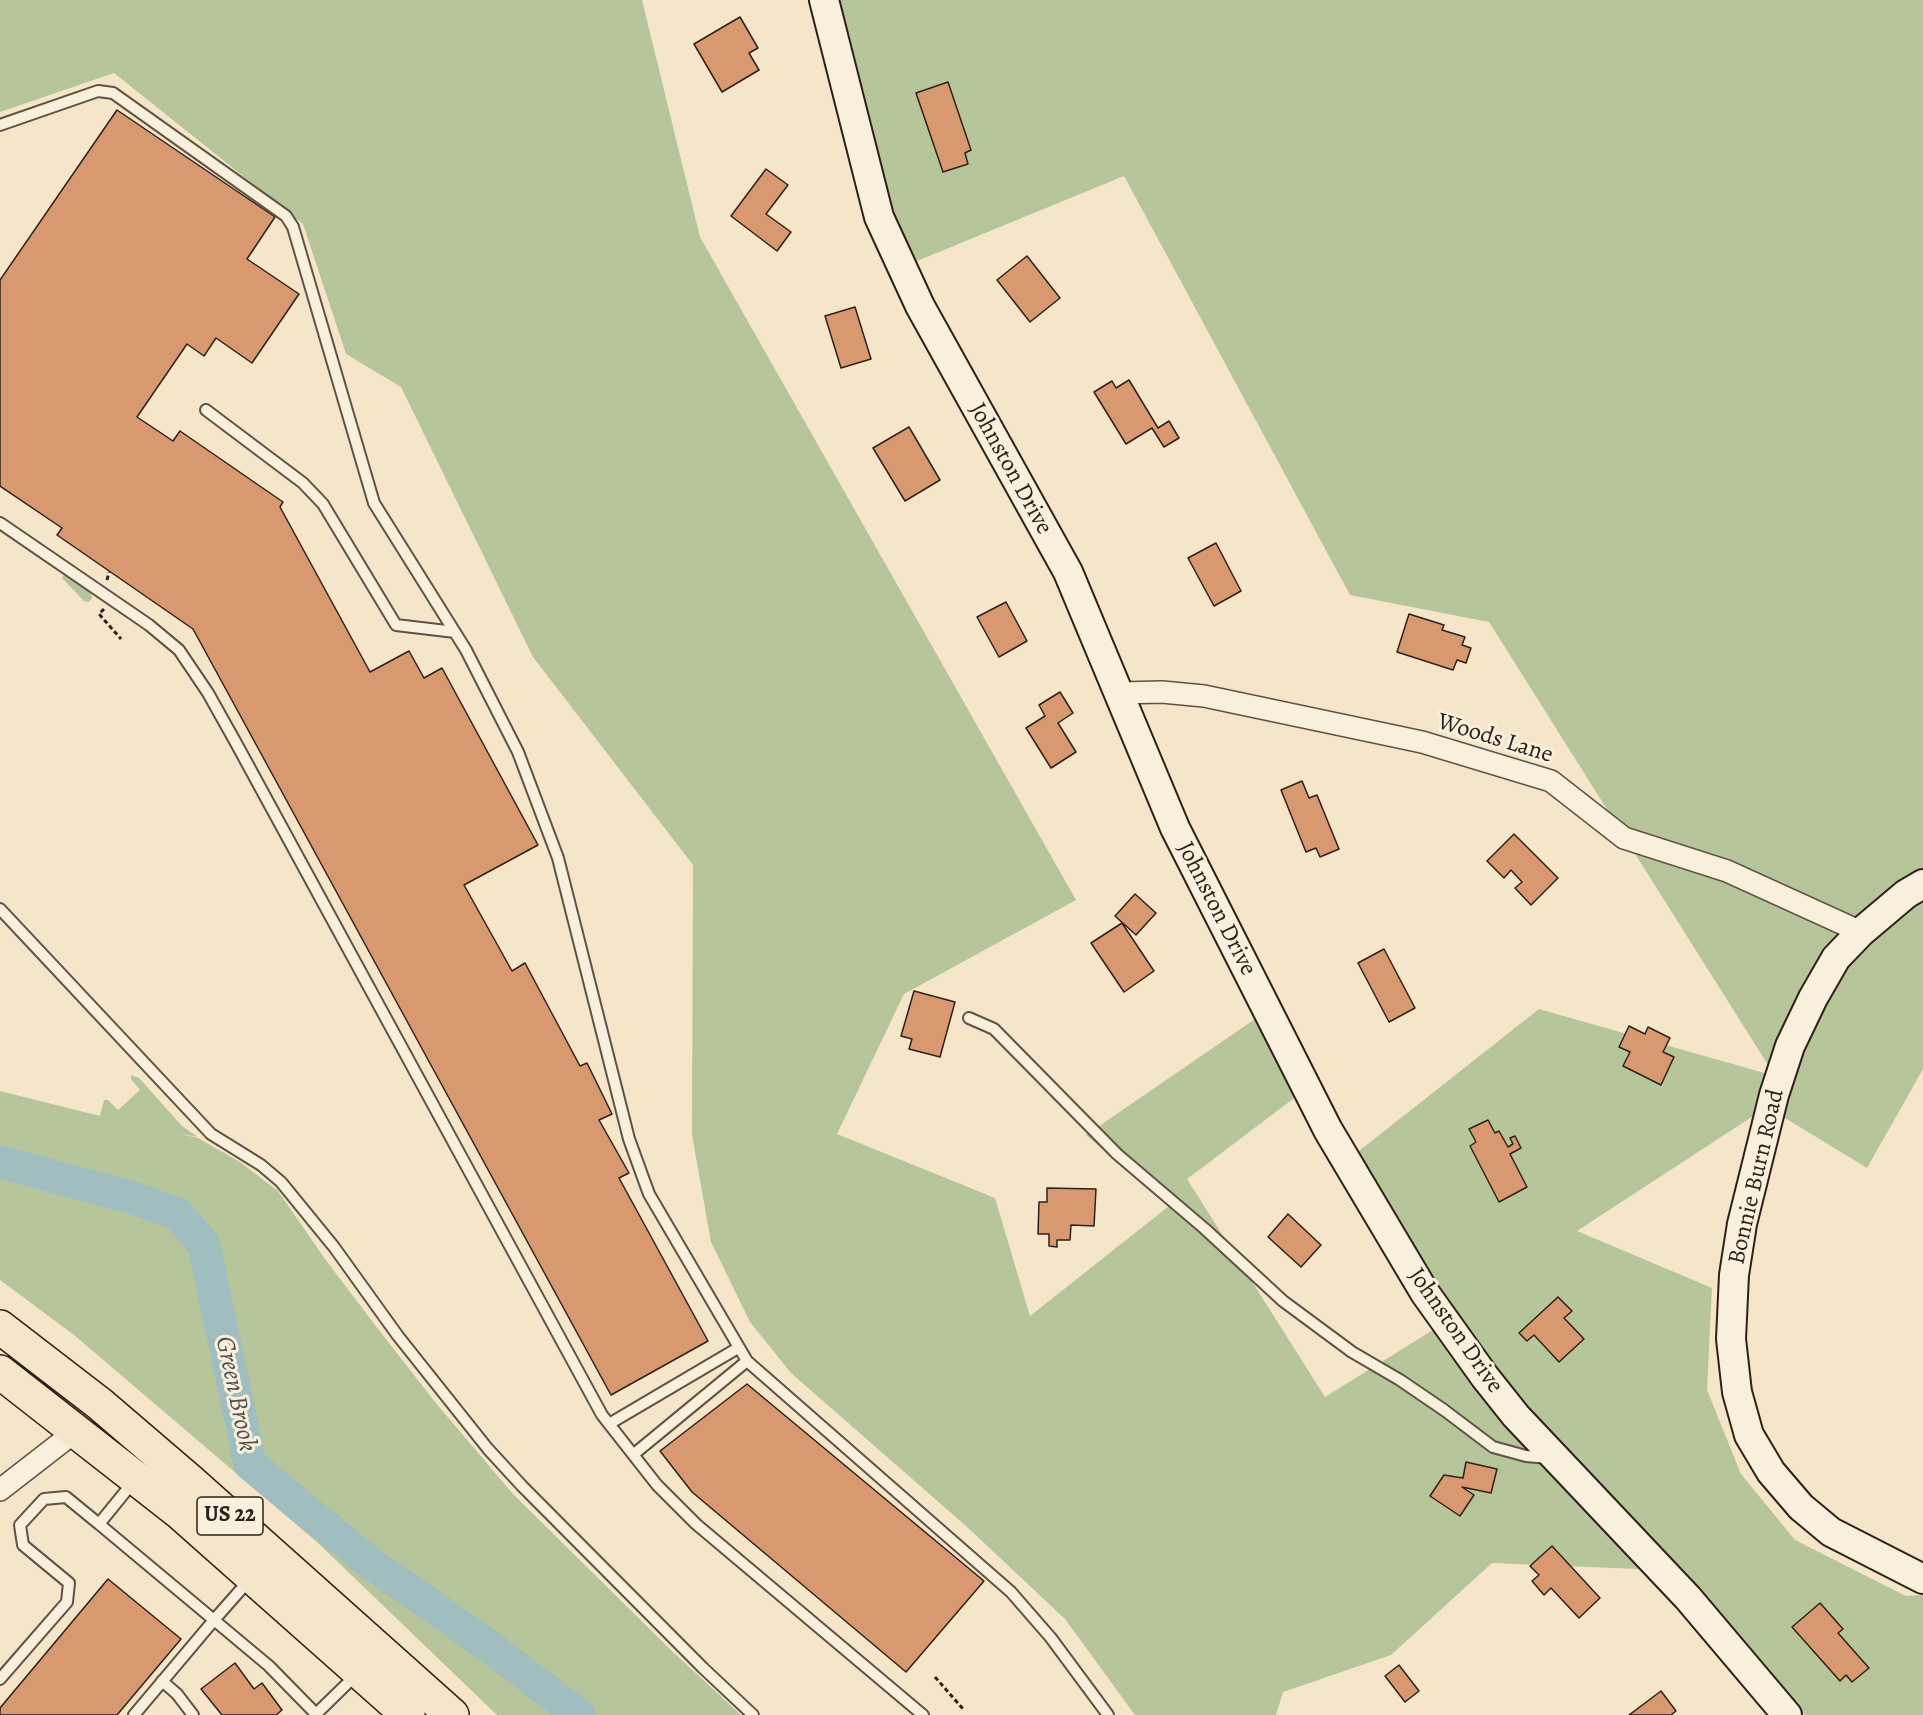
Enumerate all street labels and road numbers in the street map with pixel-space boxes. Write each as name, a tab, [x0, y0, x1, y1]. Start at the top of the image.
street label: Johnston Drive	[962, 398, 1058, 540]
street label: Woods Lane	[1434, 708, 1556, 770]
street label: Johnston Drive	[1170, 837, 1262, 981]
street label: Bonnie Burn Road	[1723, 1087, 1791, 1267]
street label: Johnston Drive	[1401, 1263, 1509, 1399]
road number: US 22	[197, 1497, 263, 1535]

